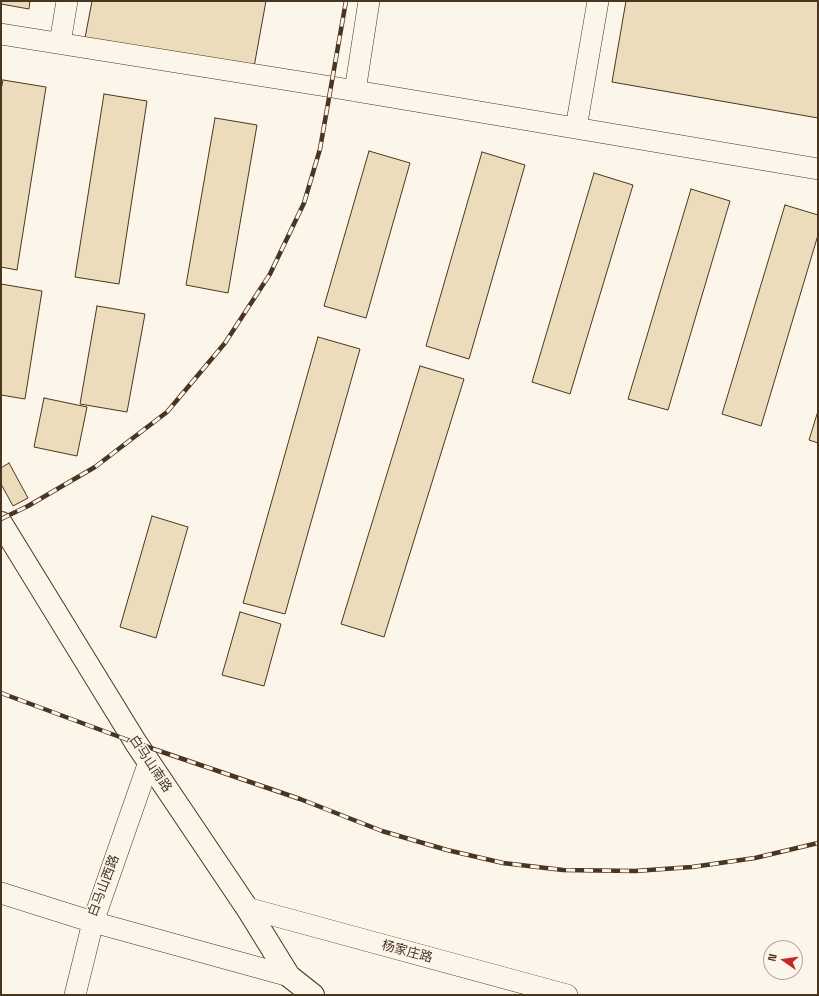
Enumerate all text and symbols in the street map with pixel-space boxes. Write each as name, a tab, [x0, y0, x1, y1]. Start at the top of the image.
street label: 白马山南路	[125, 733, 175, 795]
street label: 白马山西路	[85, 853, 123, 919]
street label: 杨家庄路	[380, 938, 434, 966]
north arrow	[763, 940, 803, 980]
text: N	[765, 952, 780, 963]

